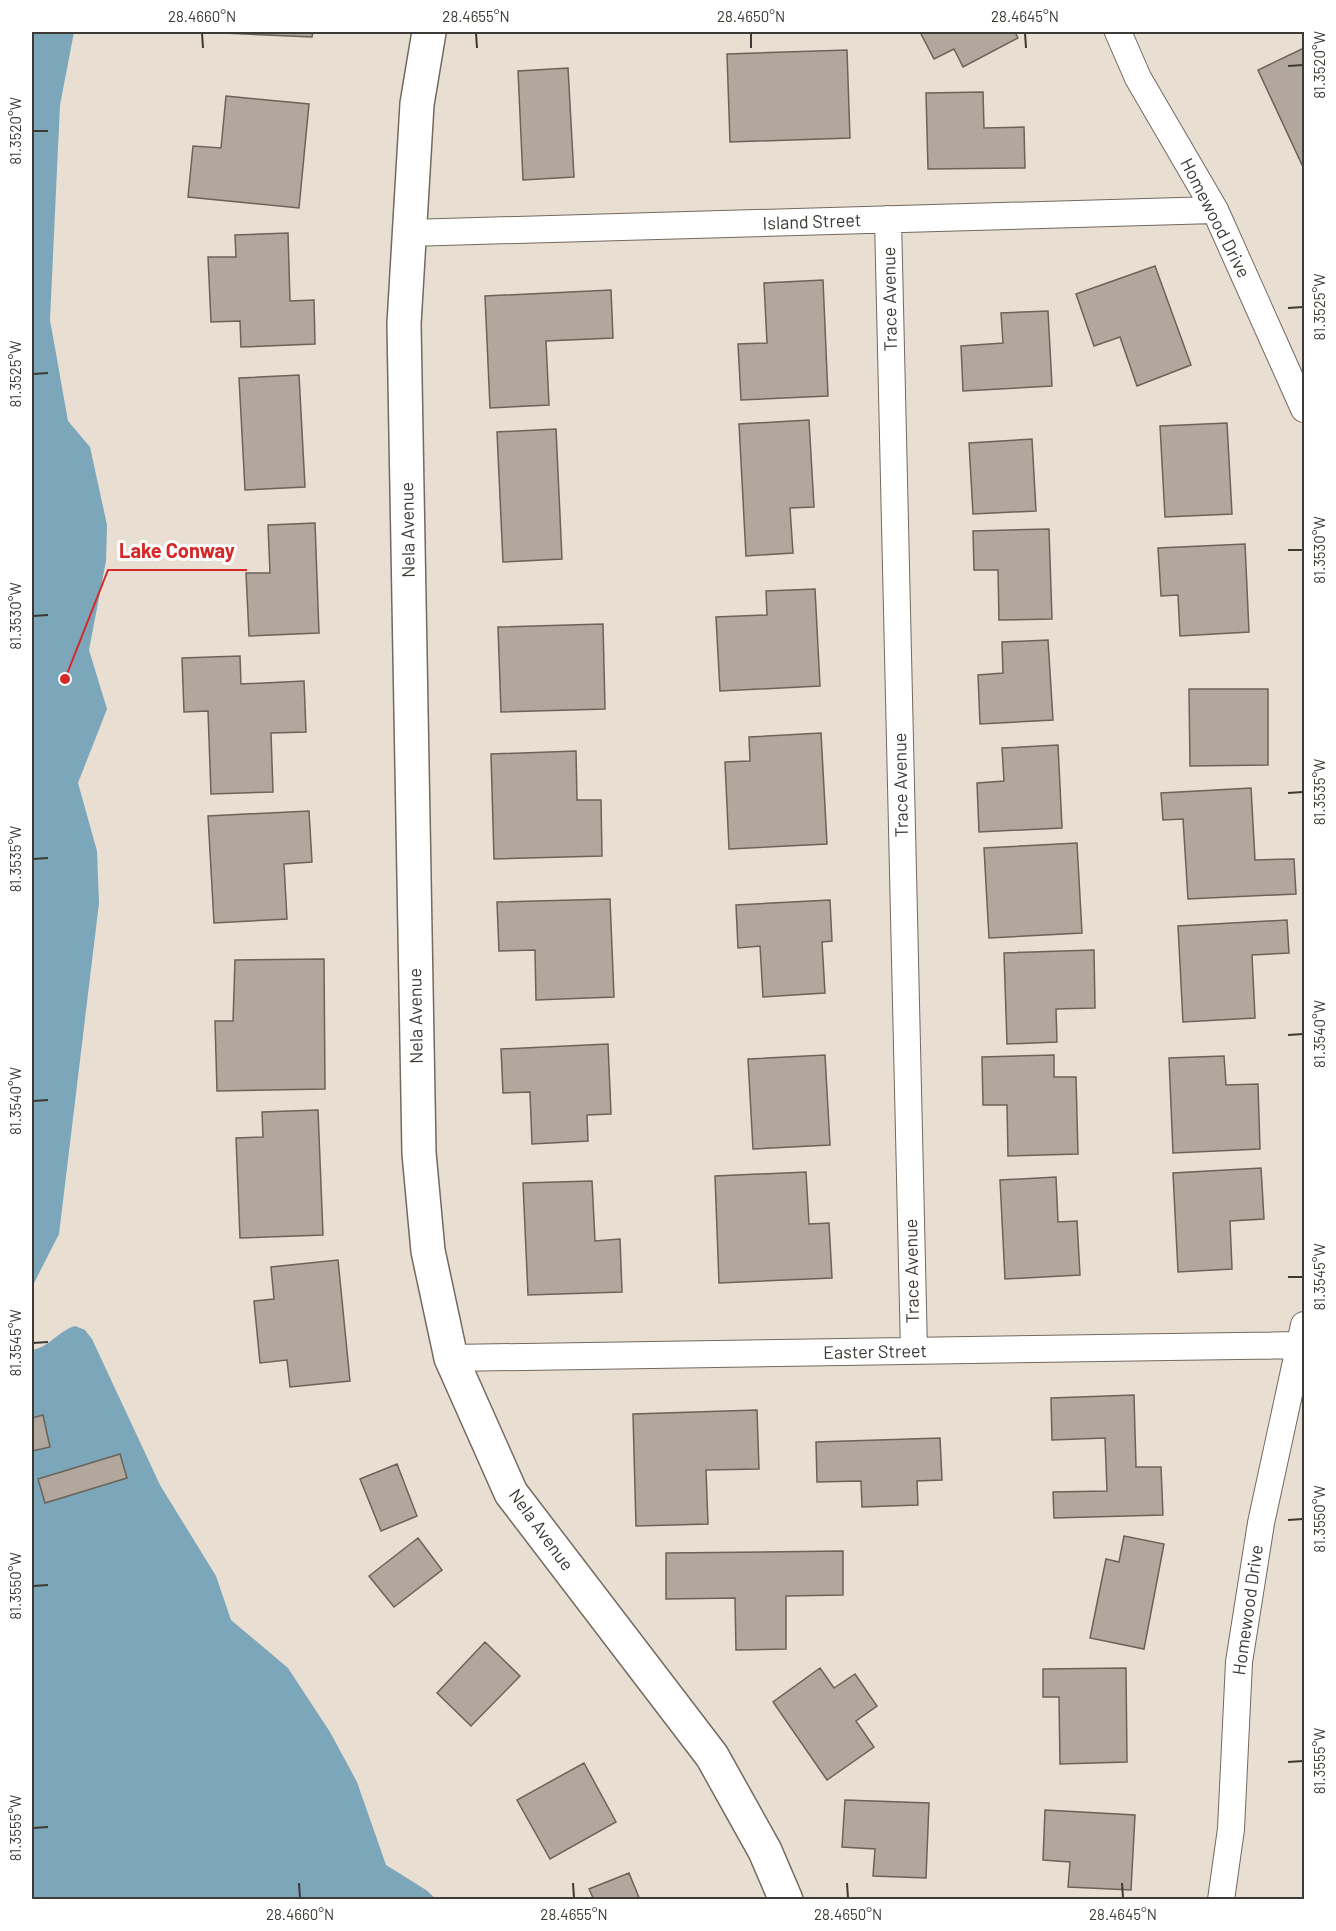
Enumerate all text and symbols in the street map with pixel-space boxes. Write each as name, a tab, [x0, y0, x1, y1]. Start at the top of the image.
text: 28.4660°N	[168, 7, 236, 25]
text: 28.4655°N	[442, 7, 510, 25]
text: 28.4650°N	[717, 7, 785, 25]
text: 28.4645°N	[991, 7, 1059, 25]
text: 81.3520°W	[1310, 31, 1328, 99]
text: 81.3520°W	[6, 97, 24, 165]
street label: Homewood Drive	[1176, 154, 1256, 281]
street label: Island Street	[762, 208, 862, 234]
street label: Trace Avenue	[877, 246, 901, 352]
text: 81.3525°W	[1310, 274, 1328, 340]
text: 81.3525°W	[6, 341, 24, 407]
street label: Nela Avenue	[395, 482, 419, 578]
text: 81.3530°W	[1310, 516, 1328, 584]
callout: Lake Conway	[108, 532, 247, 570]
text: Lake Conway	[119, 538, 235, 562]
text: 81.3530°W	[6, 582, 24, 650]
street label: Trace Avenue	[888, 732, 912, 838]
text: 81.3535°W	[1310, 759, 1328, 825]
text: 81.3535°W	[6, 826, 24, 892]
street label: Nela Avenue	[403, 968, 427, 1064]
text: 81.3540°W	[1310, 1000, 1328, 1068]
text: 81.3540°W	[6, 1067, 24, 1135]
street label: Trace Avenue	[899, 1218, 923, 1324]
text: 81.3545°W	[1310, 1243, 1328, 1311]
text: 81.3545°W	[6, 1309, 24, 1377]
street label: Easter Street	[823, 1339, 927, 1363]
street label: Nela Avenue	[505, 1484, 579, 1575]
text: 81.3550°W	[1310, 1485, 1328, 1553]
street label: Homewood Drive	[1227, 1543, 1267, 1677]
text: 81.3550°W	[6, 1552, 24, 1620]
text: 81.3555°W	[1310, 1728, 1328, 1794]
text: 81.3555°W	[6, 1795, 24, 1861]
text: 28.4660°N	[266, 1905, 334, 1923]
text: 28.4655°N	[540, 1905, 608, 1923]
text: 28.4650°N	[814, 1905, 882, 1923]
text: 28.4645°N	[1089, 1905, 1157, 1923]

